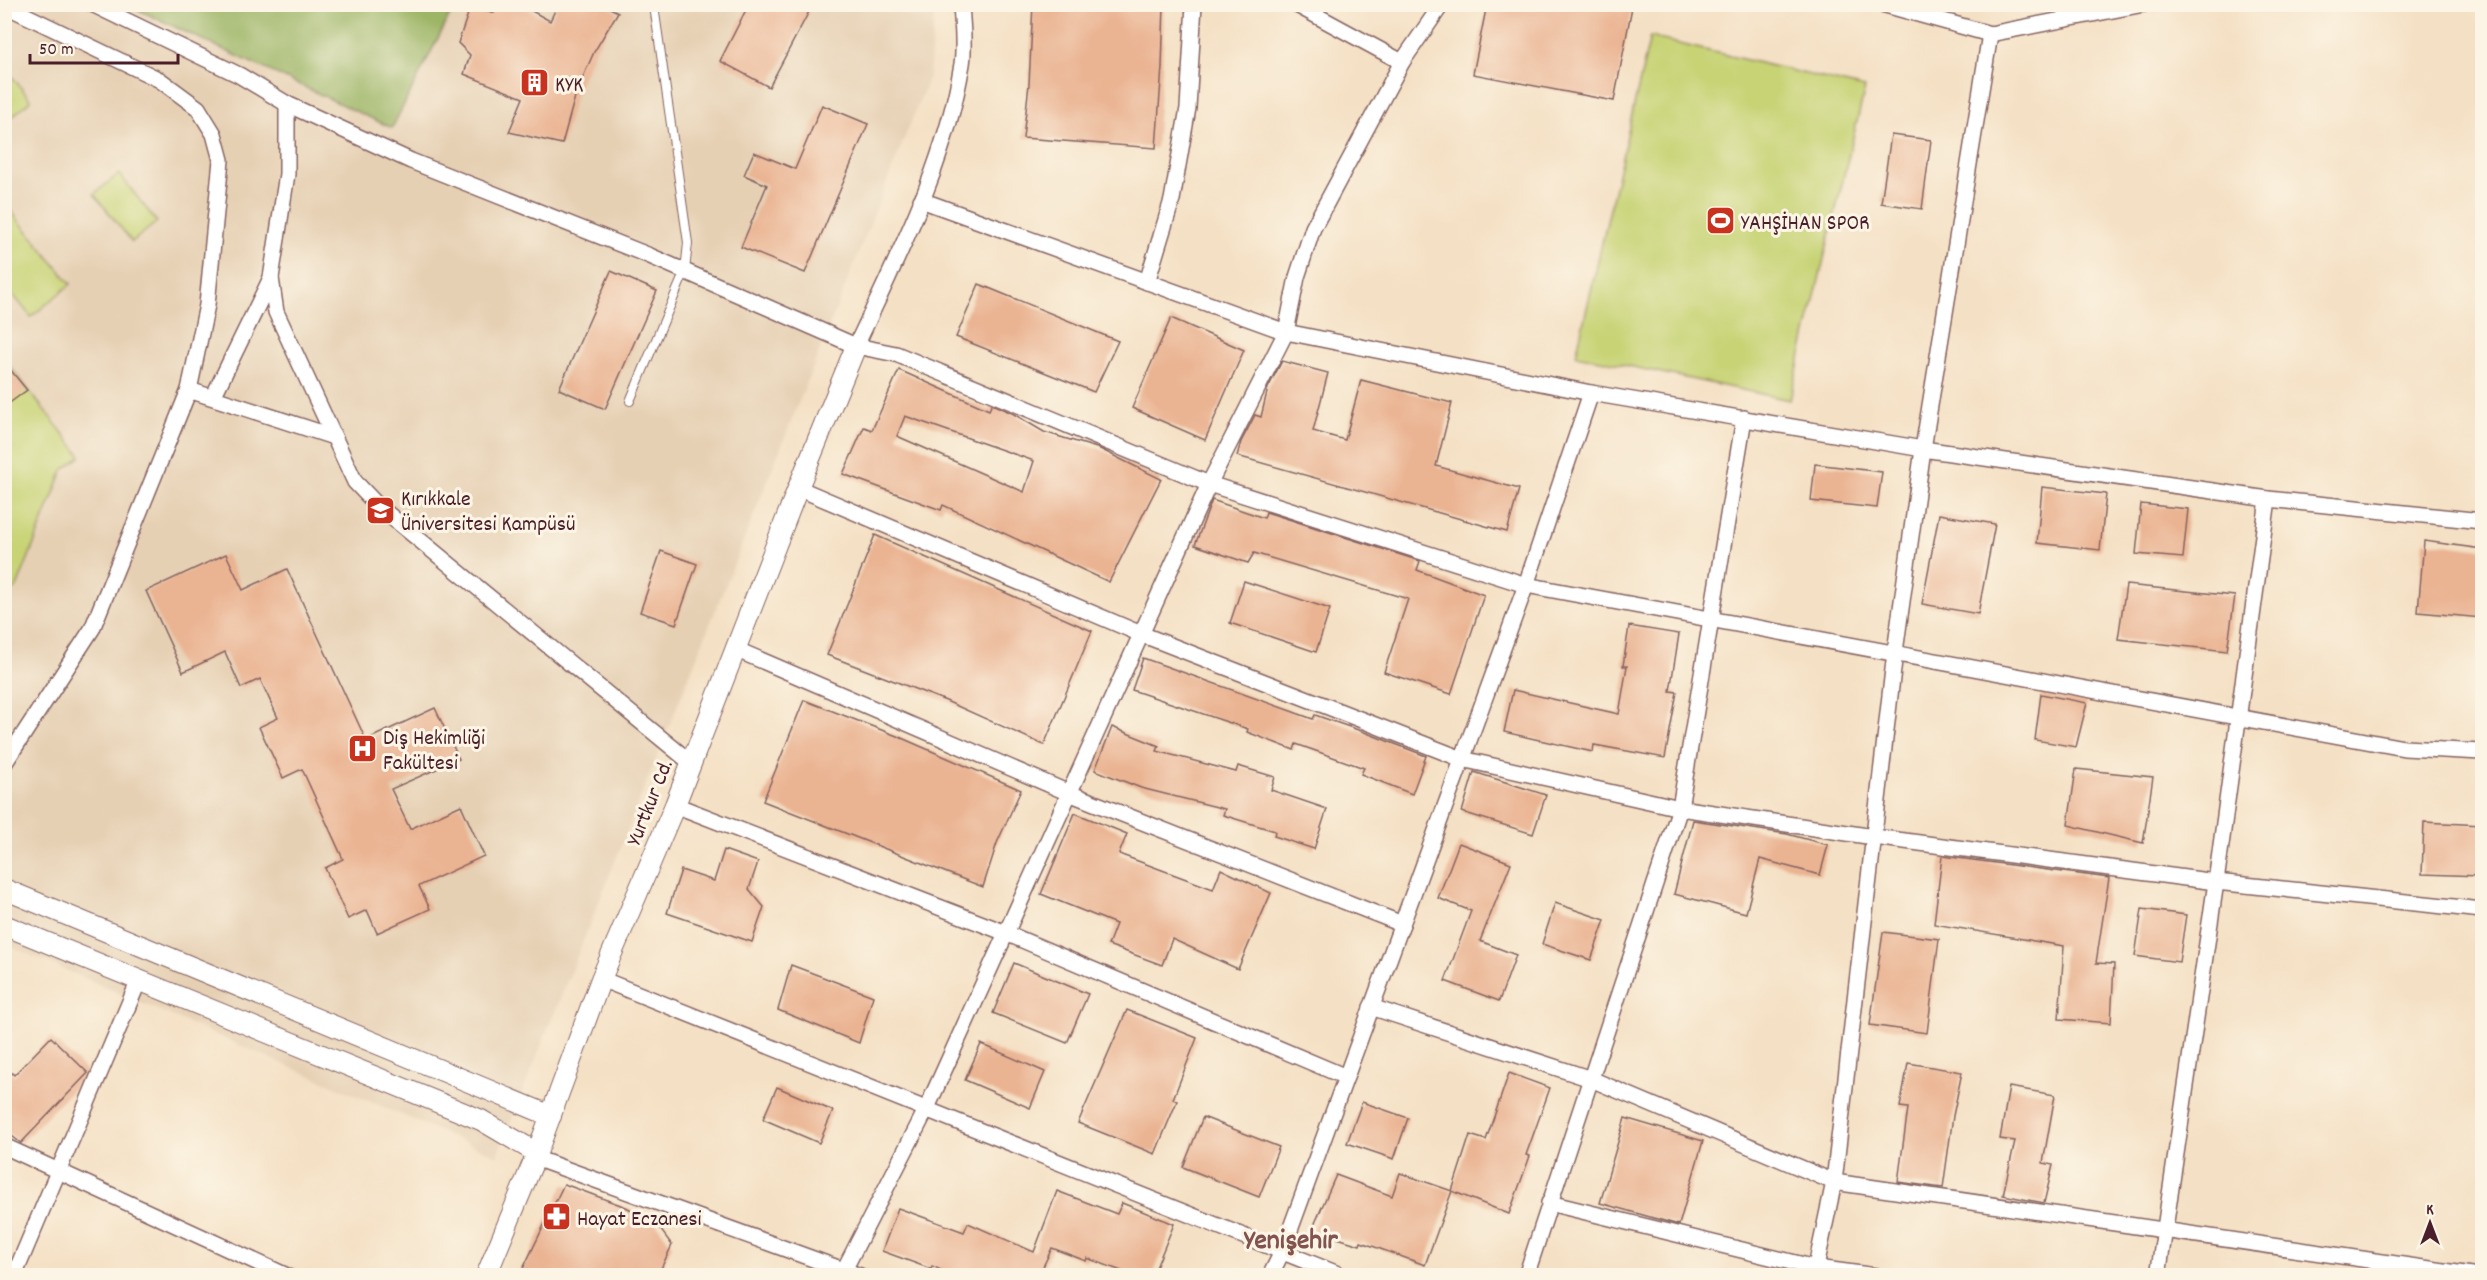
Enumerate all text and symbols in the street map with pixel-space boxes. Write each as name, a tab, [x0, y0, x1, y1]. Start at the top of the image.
scale bar	[30, 27, 178, 65]
text: 50 m	[39, 38, 74, 63]
building icon: KYK	[518, 67, 550, 99]
place label: KYK	[555, 71, 583, 102]
sports icon: YAHŞİHAN SPOR	[1704, 205, 1736, 237]
place label: YAHŞİHAN SPOR	[1741, 209, 1870, 240]
place label: Kırıkkale Üniversitesi Kampüsü	[401, 485, 576, 541]
school or university icon: Kırıkkale Üniversitesi Kampüsü	[364, 494, 396, 526]
place label: Diş Hekimliği Fakültesi	[383, 724, 485, 780]
hospital icon: Diş Hekimliği Fakültesi	[346, 733, 378, 765]
street label: Yurtkur Cd.	[620, 756, 683, 851]
north arrow	[2400, 1193, 2460, 1253]
text: K	[2426, 1199, 2434, 1222]
pharmacy icon: Hayat Eczanesi	[540, 1201, 572, 1233]
place label: Hayat Eczanesi	[577, 1205, 702, 1236]
district label: Yenişehir	[1243, 1223, 1338, 1263]

